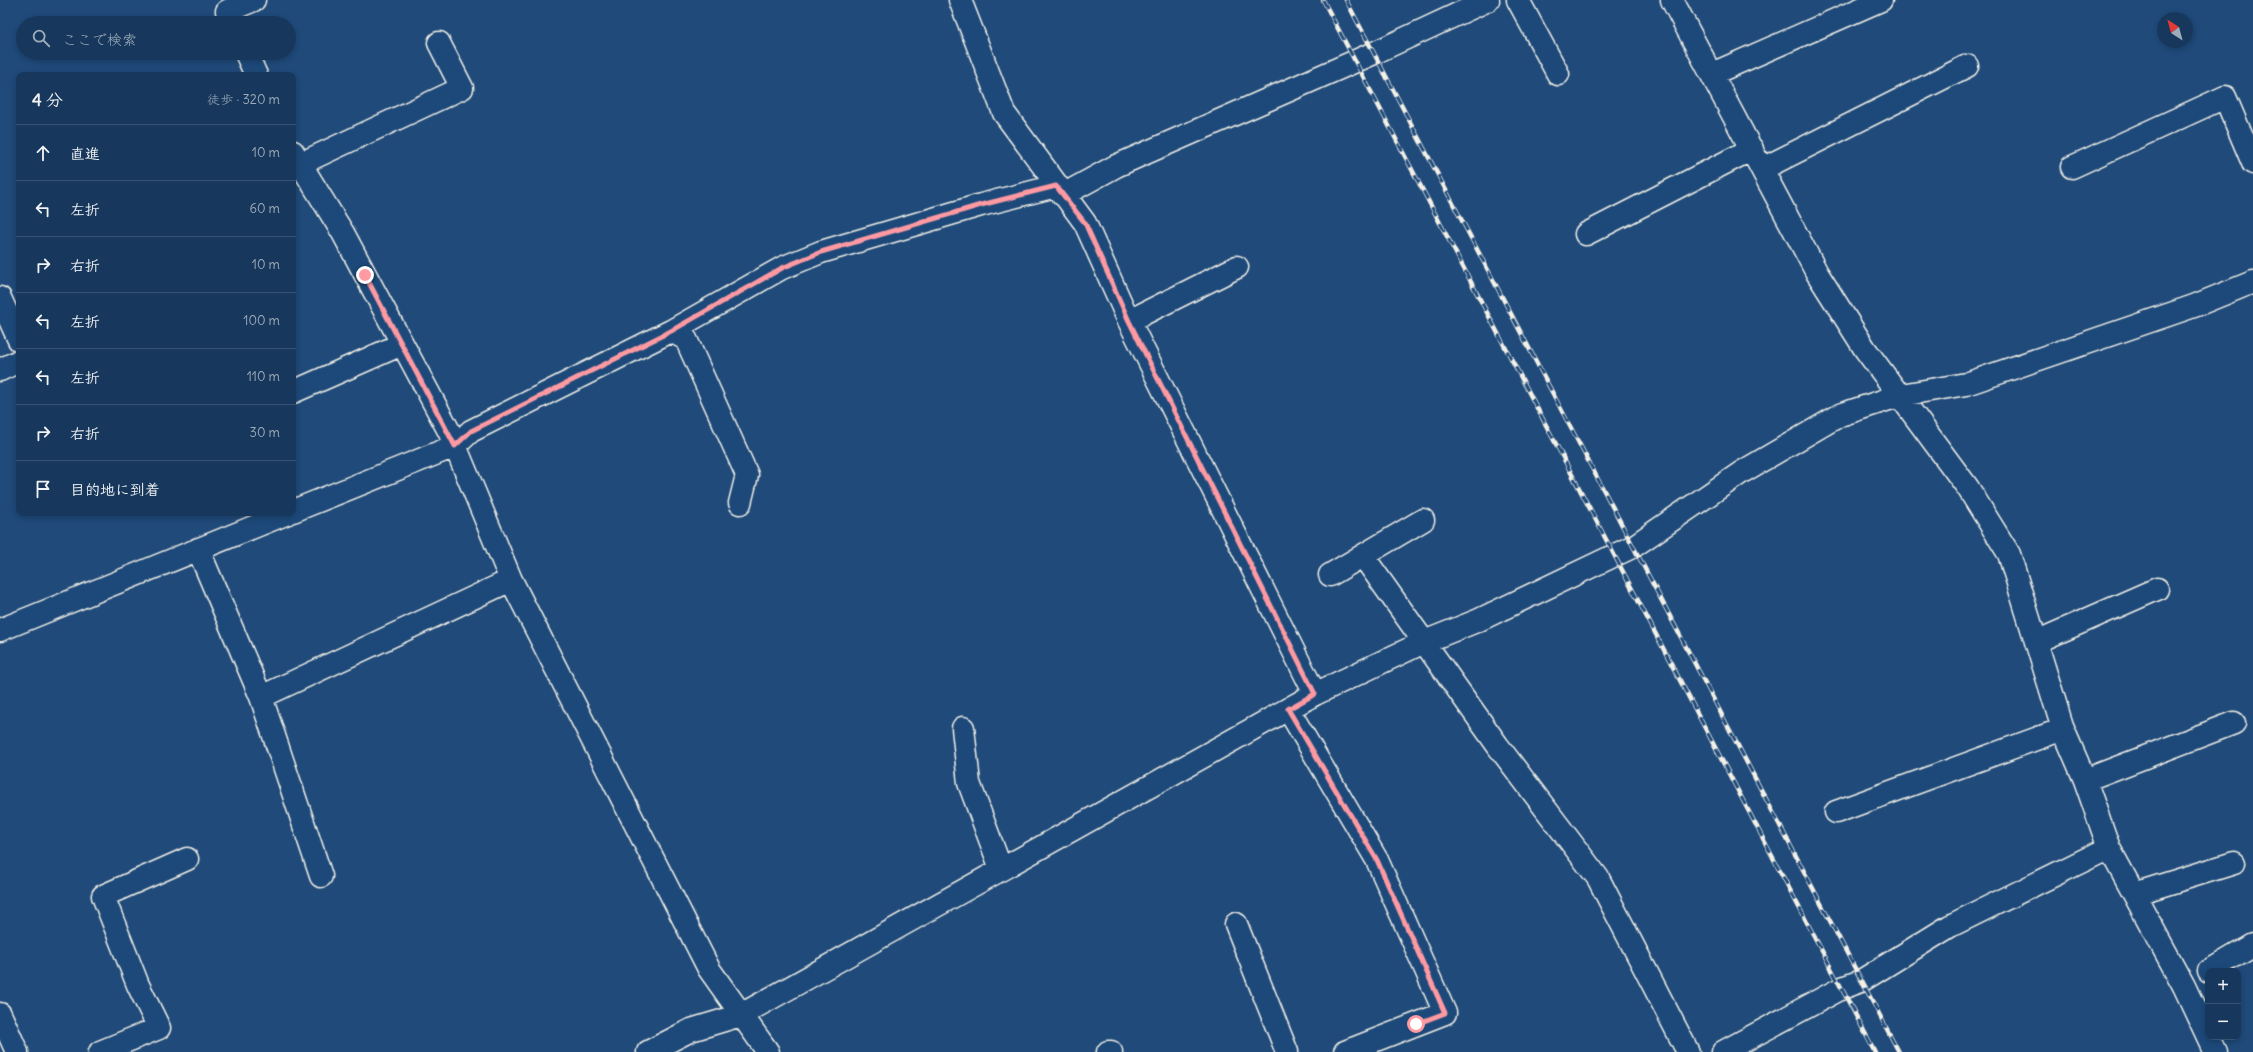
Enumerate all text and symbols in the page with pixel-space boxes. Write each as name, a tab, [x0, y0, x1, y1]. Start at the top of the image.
north arrow	[2157, 12, 2193, 48]
search box	[16, 16, 296, 60]
icon: search	[30, 27, 52, 49]
text: ここで検索	[62, 30, 137, 49]
text: 4 分	[32, 89, 63, 111]
text: 徒歩 · 320 m	[207, 91, 280, 108]
icon: ahead	[32, 142, 54, 164]
text: 直進	[70, 144, 100, 163]
text: 10 m	[252, 144, 280, 161]
icon: left	[32, 198, 54, 220]
text: 左折	[70, 200, 100, 219]
text: 60 m	[249, 200, 280, 217]
icon: right	[32, 254, 54, 276]
text: 右折	[70, 256, 100, 275]
text: 10 m	[252, 256, 280, 273]
route end	[356, 266, 374, 284]
icon: left	[32, 310, 54, 332]
text: 左折	[70, 312, 100, 331]
text: 100 m	[243, 312, 280, 329]
icon: left	[32, 366, 54, 388]
text: 左折	[70, 368, 100, 387]
text: 110 m	[247, 368, 280, 385]
icon: right	[32, 422, 54, 444]
text: 右折	[70, 424, 100, 443]
text: 30 m	[250, 424, 280, 441]
icon: arrive	[32, 478, 54, 500]
text: 目的地に到着	[70, 480, 160, 499]
map controls	[2205, 968, 2241, 1040]
button: +	[2205, 968, 2241, 1004]
button: −	[2205, 1004, 2241, 1040]
route start	[1407, 1015, 1425, 1033]

